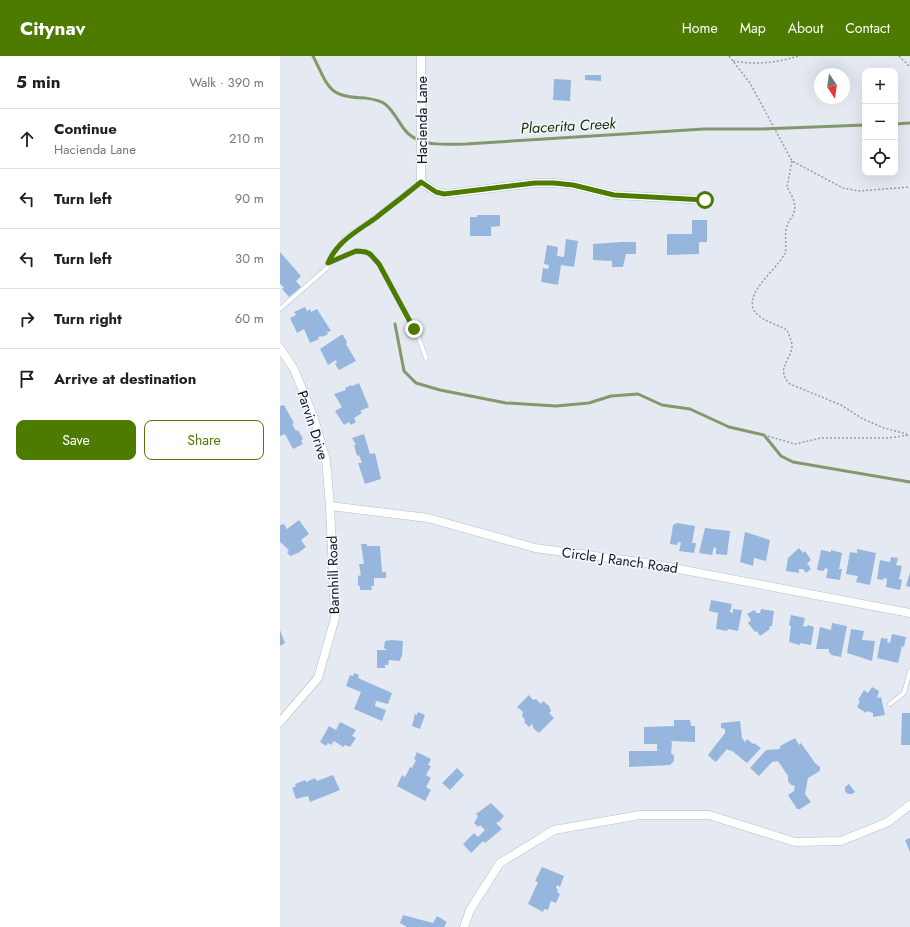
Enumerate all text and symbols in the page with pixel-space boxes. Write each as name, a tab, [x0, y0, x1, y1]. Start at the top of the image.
text: Citynav	[20, 15, 86, 42]
text: Home	[682, 18, 718, 38]
text: Map	[740, 18, 766, 38]
text: About	[788, 18, 823, 38]
text: Contact	[845, 18, 890, 38]
north arrow	[814, 68, 850, 104]
map controls	[862, 68, 898, 176]
button: +	[862, 68, 898, 104]
text: 5 min	[16, 70, 60, 94]
text: Walk · 390 m	[189, 73, 264, 92]
street label: Hacienda Lane	[412, 76, 432, 164]
button: −	[862, 104, 898, 140]
water label: Placerita Creek	[520, 112, 617, 139]
text: Continue	[54, 118, 117, 140]
icon: ahead	[16, 128, 38, 150]
text: 210 m	[229, 129, 264, 148]
text: Hacienda Lane	[54, 140, 136, 159]
button: locate	[862, 140, 898, 176]
icon: left	[16, 188, 38, 210]
text: Turn left	[54, 188, 112, 210]
text: 90 m	[235, 189, 264, 208]
route start	[696, 191, 714, 209]
icon: left	[16, 248, 38, 270]
text: Turn left	[54, 248, 112, 270]
text: 30 m	[235, 249, 264, 268]
icon: right	[16, 308, 38, 330]
text: Turn right	[54, 308, 122, 330]
text: 60 m	[235, 309, 264, 328]
route end	[405, 320, 423, 338]
icon: arrive	[16, 368, 38, 390]
text: Arrive at destination	[54, 368, 196, 390]
street label: Parvin Drive	[292, 388, 334, 462]
button: Save	[16, 420, 136, 460]
button: Share	[144, 420, 264, 460]
street label: Barnhill Road	[322, 535, 344, 615]
street label: Circle J Ranch Road	[561, 542, 679, 578]

